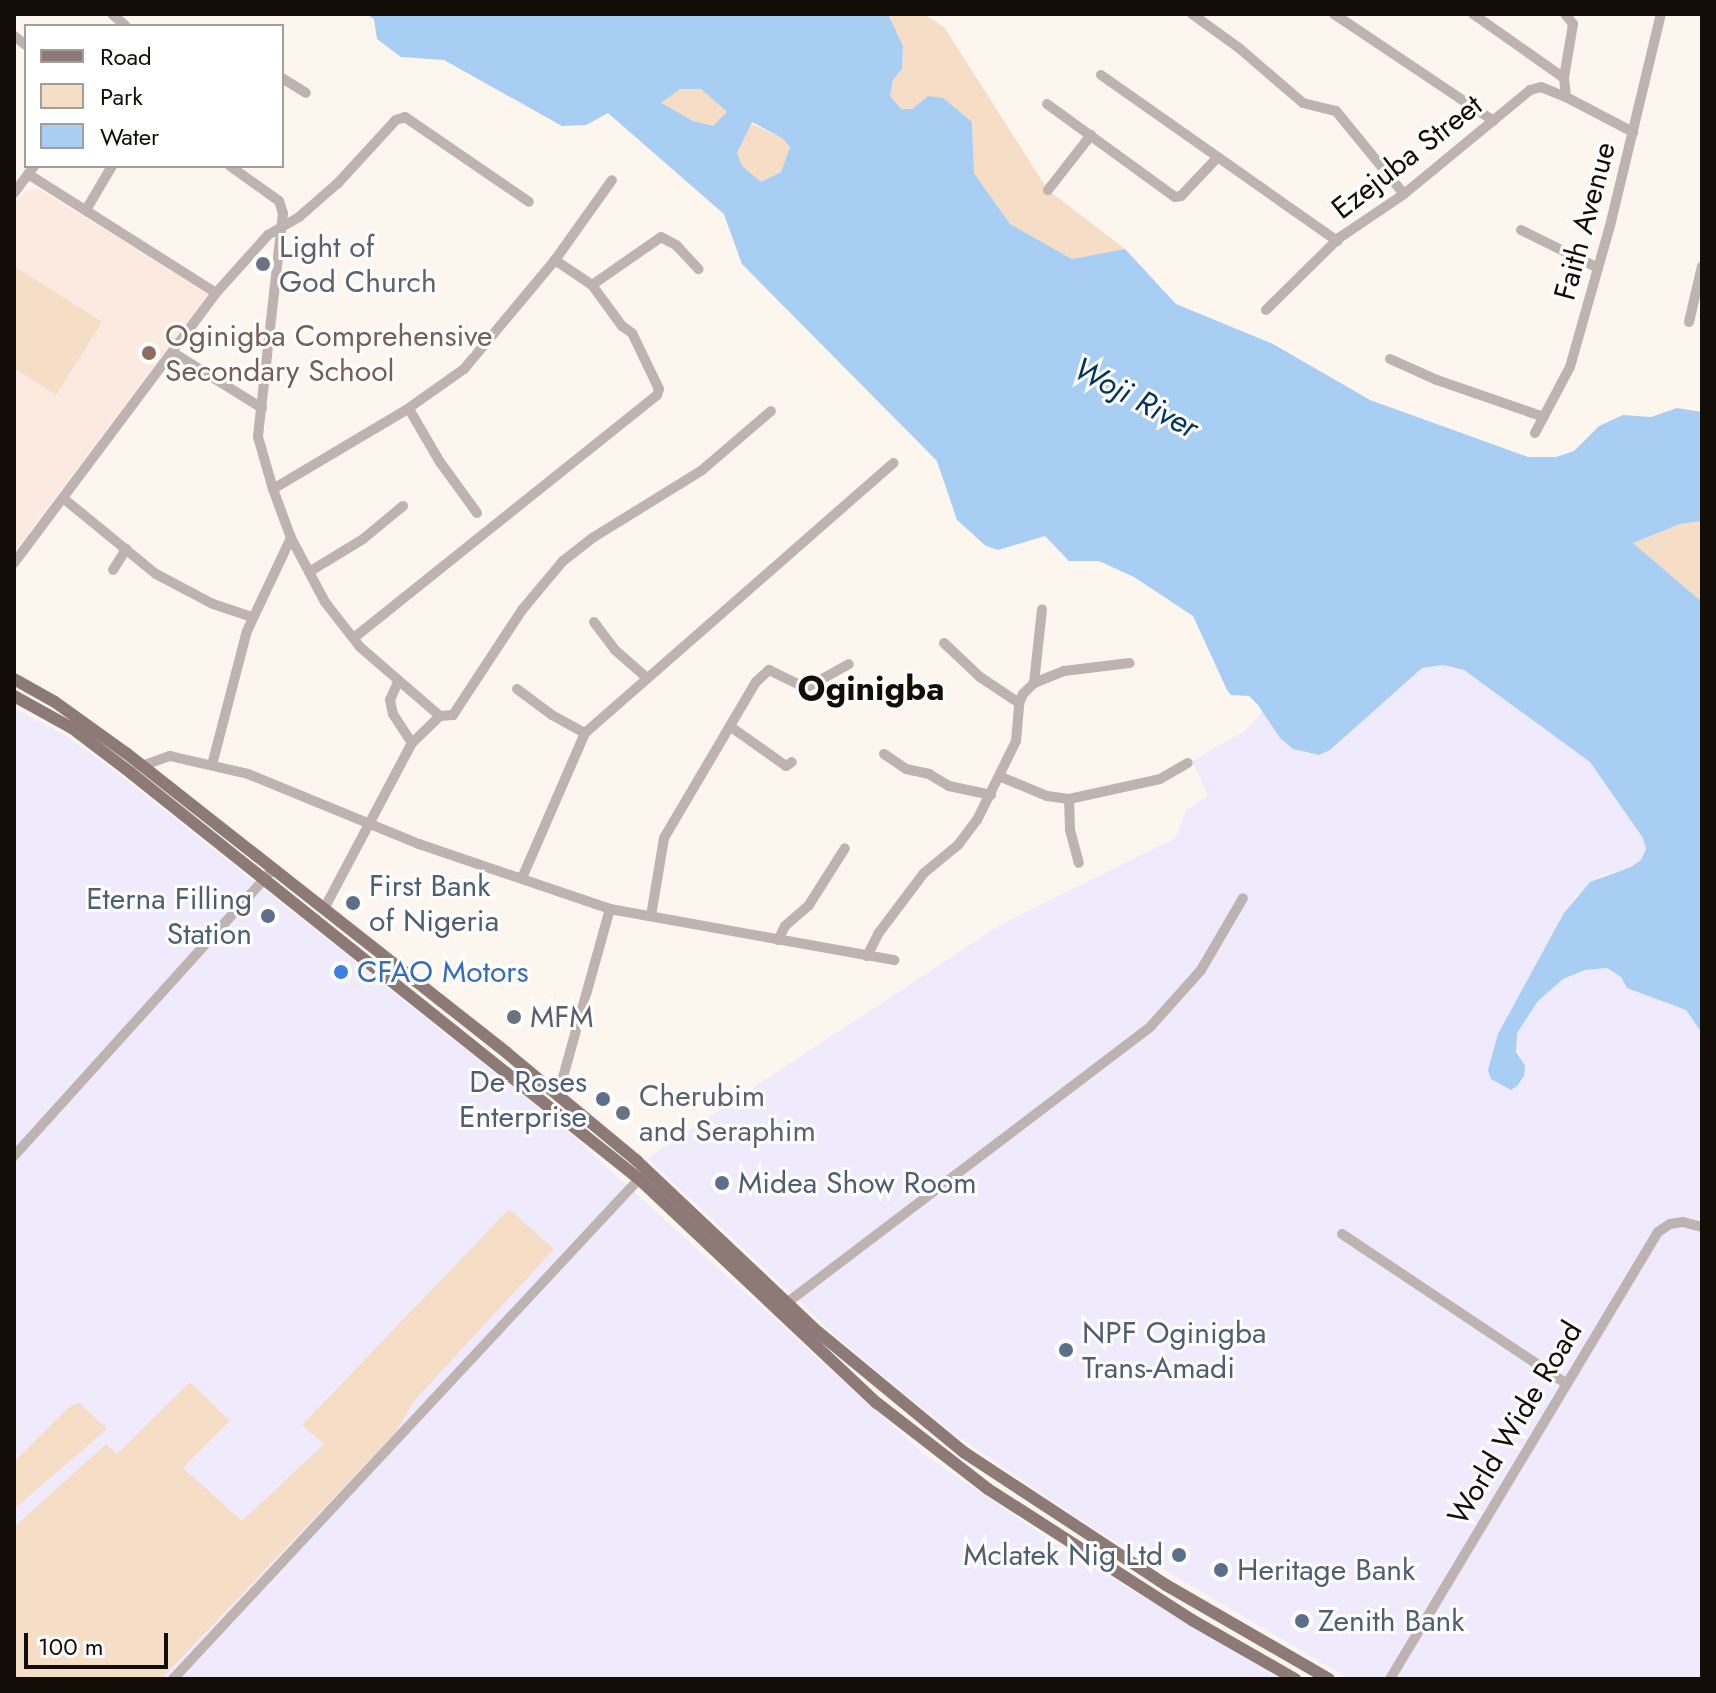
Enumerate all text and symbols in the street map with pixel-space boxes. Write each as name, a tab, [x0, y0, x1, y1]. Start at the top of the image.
legend	[24, 24, 284, 168]
text: Road	[100, 39, 152, 74]
text: Park	[100, 79, 143, 114]
street label: Ezejuba Street	[1325, 87, 1489, 227]
text: Water	[100, 119, 159, 154]
street label: Faith Avenue	[1547, 138, 1623, 304]
place label: Light of God Church	[279, 229, 437, 300]
marker: Light of God Church	[254, 255, 272, 273]
place label: Oginigba Comprehensive Secondary School	[165, 318, 493, 388]
marker: Oginigba Comprehensive Secondary School	[140, 344, 158, 362]
water label: Woji River	[1067, 349, 1205, 447]
district label: Oginigba	[797, 669, 945, 709]
place label: First Bank of Nigeria	[369, 868, 499, 938]
place label: Eterna Filling Station	[86, 881, 252, 952]
marker: First Bank of Nigeria	[344, 894, 362, 912]
marker: Eterna Filling Station	[259, 907, 277, 925]
place label: CFAO Motors	[357, 954, 529, 990]
marker: CFAO Motors	[332, 963, 350, 981]
place label: MFM	[530, 999, 594, 1035]
marker: MFM	[505, 1008, 523, 1026]
place label: De Roses Enterprise	[459, 1064, 587, 1134]
place label: Cherubim and Seraphim	[639, 1078, 816, 1148]
marker: De Roses Enterprise	[594, 1090, 612, 1108]
marker: Cherubim and Seraphim	[614, 1104, 632, 1122]
place label: Midea Show Room	[738, 1165, 977, 1201]
marker: Midea Show Room	[713, 1174, 731, 1192]
place label: NPF Oginigba Trans-Amadi	[1082, 1315, 1266, 1386]
street label: World Wide Road	[1440, 1315, 1590, 1531]
marker: NPF Oginigba Trans-Amadi	[1057, 1341, 1075, 1359]
place label: Mclatek Nig Ltd	[963, 1537, 1163, 1573]
marker: Mclatek Nig Ltd	[1170, 1546, 1188, 1564]
place label: Heritage Bank	[1237, 1552, 1415, 1588]
marker: Heritage Bank	[1212, 1561, 1230, 1579]
place label: Zenith Bank	[1318, 1603, 1465, 1639]
marker: Zenith Bank	[1293, 1612, 1311, 1630]
scale bar	[28, 1617, 172, 1667]
text: 100 m	[38, 1629, 104, 1664]

